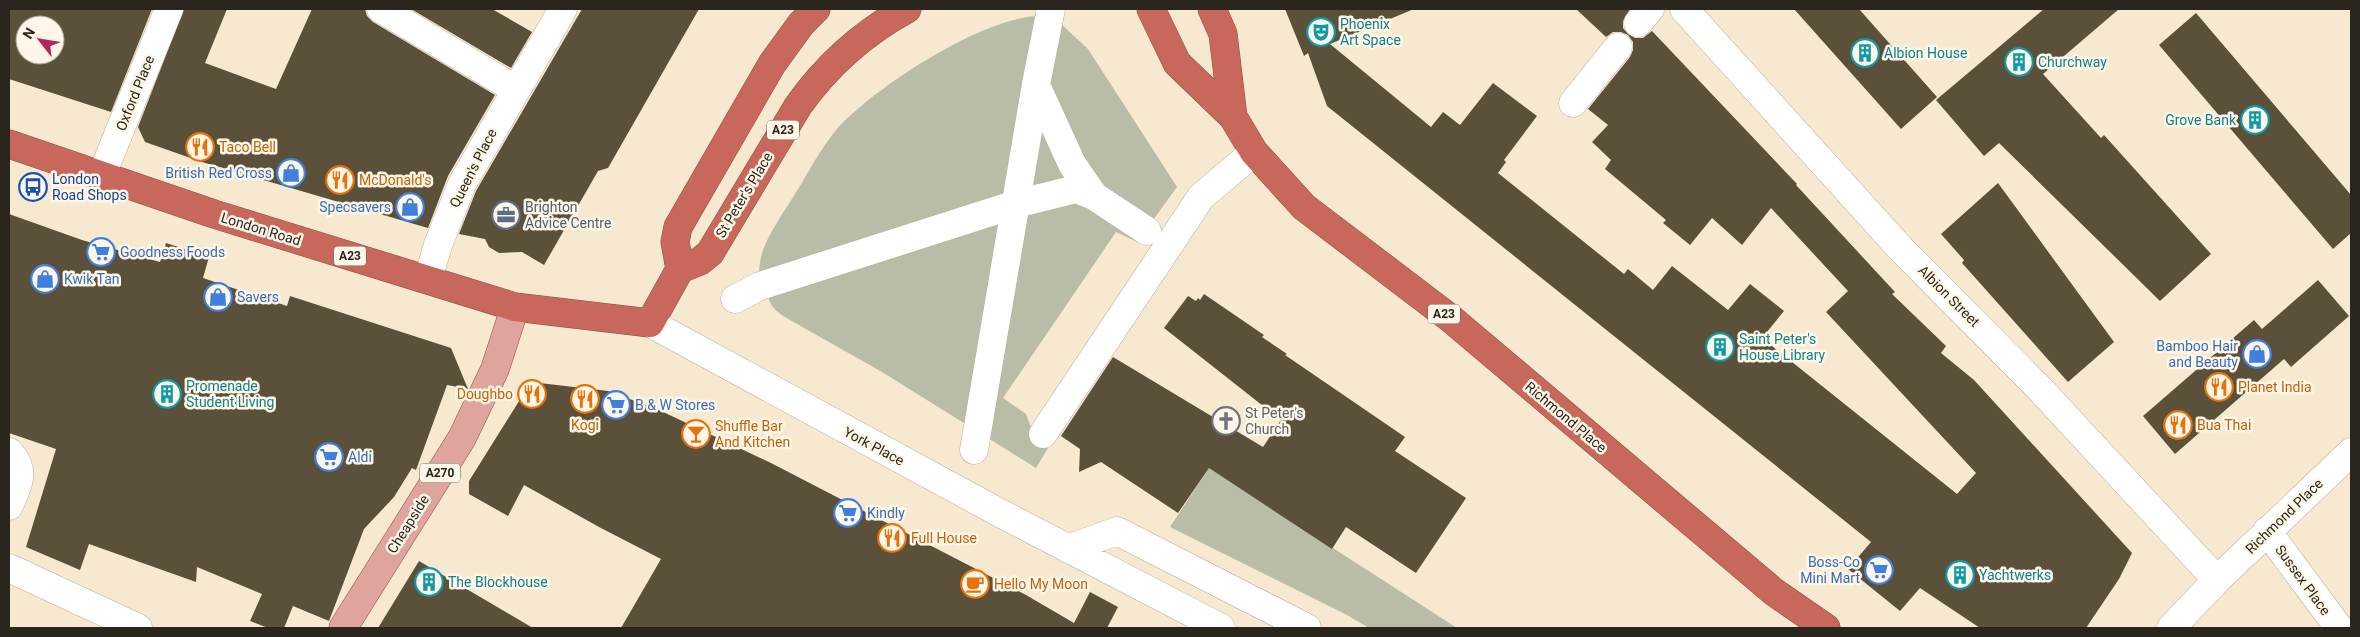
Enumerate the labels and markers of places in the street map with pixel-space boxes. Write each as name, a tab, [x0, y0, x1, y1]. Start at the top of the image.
place label: Phoenix Art Space	[1340, 16, 1401, 48]
theatre icon: Phoenix Art Space	[1306, 17, 1336, 47]
building icon: Albion House	[1850, 38, 1880, 68]
place label: Albion House	[1884, 45, 1967, 61]
building icon: Churchway	[2004, 47, 2034, 77]
place label: Churchway	[2038, 54, 2107, 70]
building icon: Grove Bank	[2240, 105, 2270, 135]
place label: Grove Bank	[2165, 112, 2237, 128]
restaurant icon: Taco Bell	[185, 132, 215, 162]
place label: Taco Bell	[219, 139, 276, 155]
shop icon: British Red Cross	[276, 158, 306, 188]
place label: British Red Cross	[165, 165, 272, 181]
restaurant icon: McDonald's	[325, 165, 355, 195]
place label: London Road Shops	[52, 171, 127, 203]
bus stop icon: London Road Shops	[18, 172, 48, 202]
place label: McDonald's	[359, 172, 432, 188]
shop icon: Specsavers	[395, 192, 425, 222]
place label: Specsavers	[319, 199, 391, 215]
place label: Brighton Advice Centre	[525, 199, 611, 231]
office icon: Brighton Advice Centre	[491, 200, 521, 230]
supermarket icon: Goodness Foods	[86, 237, 116, 267]
place label: Goodness Foods	[120, 244, 225, 260]
shop icon: Kwik Tan	[30, 264, 60, 294]
place label: Kwik Tan	[64, 271, 120, 287]
shop icon: Savers	[203, 282, 233, 312]
place label: Savers	[237, 289, 279, 305]
place label: Saint Peter's House Library	[1739, 331, 1826, 363]
building icon: Saint Peter's House Library	[1705, 332, 1735, 362]
place label: Bamboo Hair and Beauty	[2156, 338, 2238, 370]
shop icon: Bamboo Hair and Beauty	[2242, 339, 2272, 369]
restaurant icon: Planet India	[2204, 372, 2234, 402]
place label: Promenade Student Living	[186, 378, 274, 410]
building icon: Promenade Student Living	[152, 379, 182, 409]
restaurant icon: Doughbo	[517, 379, 547, 409]
place label: Planet India	[2238, 379, 2312, 395]
restaurant icon: Kogi	[570, 384, 600, 414]
place label: Doughbo	[457, 386, 513, 402]
supermarket icon: B & W Stores	[601, 390, 631, 420]
place label: B & W Stores	[635, 397, 715, 413]
place label: St Peter's Church	[1245, 405, 1304, 437]
church icon: St Peter's Church	[1211, 406, 1241, 436]
restaurant icon: Bua Thai	[2163, 410, 2193, 440]
place label: Kogi	[571, 417, 599, 433]
place label: Bua Thai	[2197, 417, 2251, 433]
place label: Shuffle Bar And Kitchen	[715, 418, 790, 450]
bar icon: Shuffle Bar And Kitchen	[681, 419, 711, 449]
supermarket icon: Aldi	[314, 442, 344, 472]
place label: Aldi	[348, 449, 372, 465]
supermarket icon: Kindly	[833, 498, 863, 528]
place label: Kindly	[867, 505, 905, 521]
restaurant icon: Full House	[877, 523, 907, 553]
place label: Full House	[911, 530, 977, 546]
place label: Boss-Co Mini Mart	[1800, 554, 1860, 586]
supermarket icon: Boss-Co Mini Mart	[1864, 555, 1894, 585]
building icon: Yachtwerks	[1945, 560, 1975, 590]
building icon: The Blockhouse	[414, 567, 444, 597]
place label: Yachtwerks	[1979, 567, 2051, 583]
cafe icon: Hello My Moon	[960, 569, 990, 599]
place label: The Blockhouse	[448, 574, 548, 590]
place label: Hello My Moon	[994, 576, 1088, 592]

